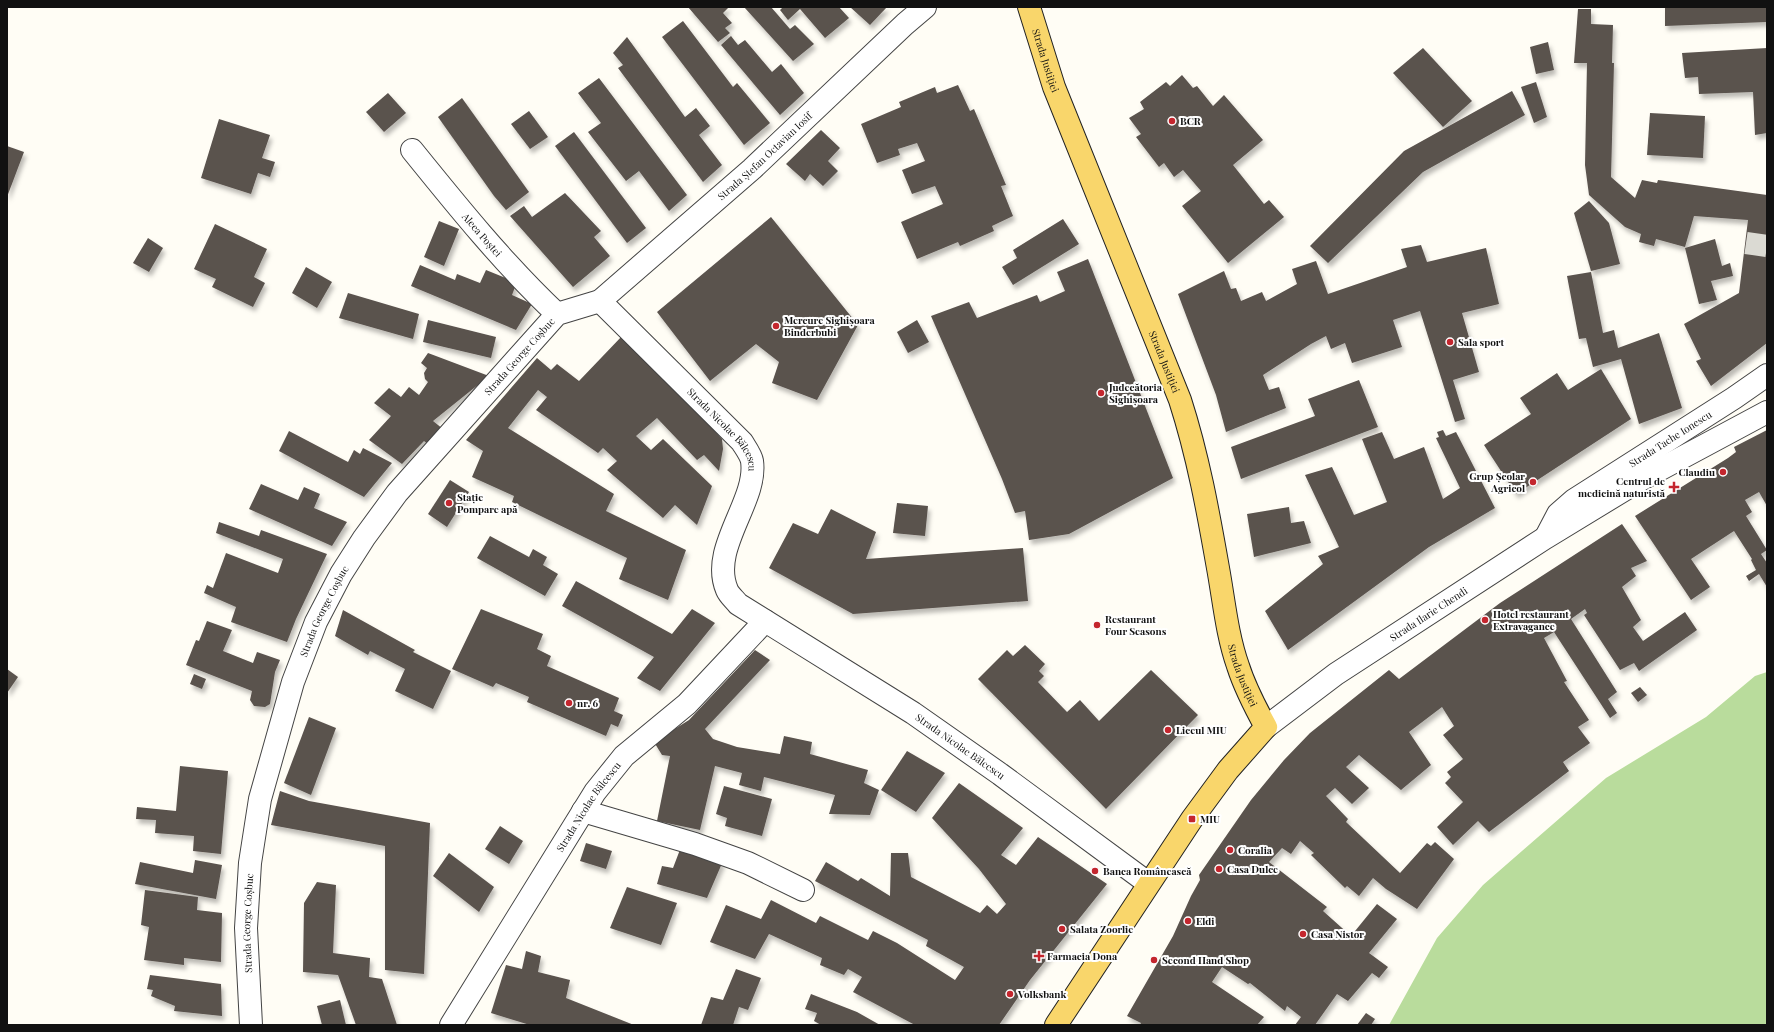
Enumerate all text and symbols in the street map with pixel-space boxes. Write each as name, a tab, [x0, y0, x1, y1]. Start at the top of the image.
street label: Strada Justiției	[1029, 27, 1062, 94]
street label: Strada Ștefan Octavian Iosif	[714, 108, 815, 203]
place label: BCR	[1180, 114, 1202, 128]
marker: BCR	[1167, 116, 1177, 126]
street label: Aleea Poștei	[459, 209, 505, 260]
place label: Mercure Sighișoara Binderbubi	[784, 313, 875, 339]
street label: Strada George Coșbuc	[481, 314, 558, 398]
marker: Mercure Sighișoara Binderbubi	[771, 321, 781, 331]
street label: Strada Justiției	[1146, 329, 1183, 395]
place label: Sala sport	[1458, 335, 1505, 349]
marker: Sala sport	[1445, 337, 1455, 347]
place label: Judecătoria Sighișoara	[1108, 380, 1163, 406]
street label: Strada Nicolae Bălcescu	[684, 385, 760, 472]
marker: Judecătoria Sighișoara	[1096, 388, 1106, 398]
street label: Strada Tache Ionescu	[1626, 407, 1714, 470]
place label: Claudiu	[1678, 465, 1715, 479]
marker: Claudiu	[1718, 467, 1728, 477]
place label: Grup Școlar Agricol	[1469, 469, 1525, 495]
place label: Centrul de medicină naturistă	[1578, 474, 1666, 500]
marker: Grup Școlar Agricol	[1528, 477, 1538, 487]
marker: Centrul de medicină naturistă	[1668, 481, 1680, 493]
place label: Stație Pompare apă	[457, 490, 518, 516]
marker: Stație Pompare apă	[444, 498, 454, 508]
street label: Strada George Coșbuc	[296, 563, 352, 659]
street label: Strada Ilarie Chendi	[1387, 583, 1470, 644]
place label: Hotel restaurant Extravagance	[1493, 607, 1569, 633]
place label: Restaurant Four Seasons	[1105, 612, 1167, 638]
marker: Hotel restaurant Extravagance	[1480, 615, 1490, 625]
marker: Restaurant Four Seasons	[1092, 620, 1102, 630]
street label: Strada Justiției	[1225, 642, 1261, 709]
place label: nr. 6	[577, 696, 598, 710]
marker: nr. 6	[564, 698, 574, 708]
street label: Strada Nicolae Bălcescu	[913, 710, 1008, 783]
place label: Liceul MIU	[1176, 723, 1227, 737]
marker: Liceul MIU	[1163, 725, 1173, 735]
street label: Strada Nicolae Bălcescu	[553, 758, 624, 854]
place label: MIU	[1200, 812, 1220, 826]
marker: MIU	[1187, 814, 1197, 824]
place label: Coralia	[1238, 843, 1273, 857]
marker: Coralia	[1225, 845, 1235, 855]
place label: Casa Dulce	[1227, 862, 1278, 876]
place label: Banca Românească	[1103, 864, 1192, 878]
marker: Casa Dulce	[1214, 864, 1224, 874]
marker: Banca Românească	[1090, 866, 1100, 876]
street label: Strada George Coșbuc	[239, 873, 256, 973]
place label: Eldi	[1196, 914, 1214, 928]
marker: Eldi	[1183, 916, 1193, 926]
place label: Salata Zoorlie	[1070, 922, 1133, 936]
marker: Salata Zoorlie	[1057, 924, 1067, 934]
place label: Casa Nistor	[1311, 927, 1364, 941]
marker: Casa Nistor	[1298, 929, 1308, 939]
place label: Farmacia Dona	[1047, 949, 1118, 963]
marker: Farmacia Dona	[1034, 951, 1044, 961]
place label: Second Hand Shop	[1162, 953, 1249, 967]
marker: Second Hand Shop	[1149, 955, 1159, 965]
place label: Volksbank	[1017, 987, 1066, 1001]
marker: Volksbank	[1005, 989, 1015, 999]

